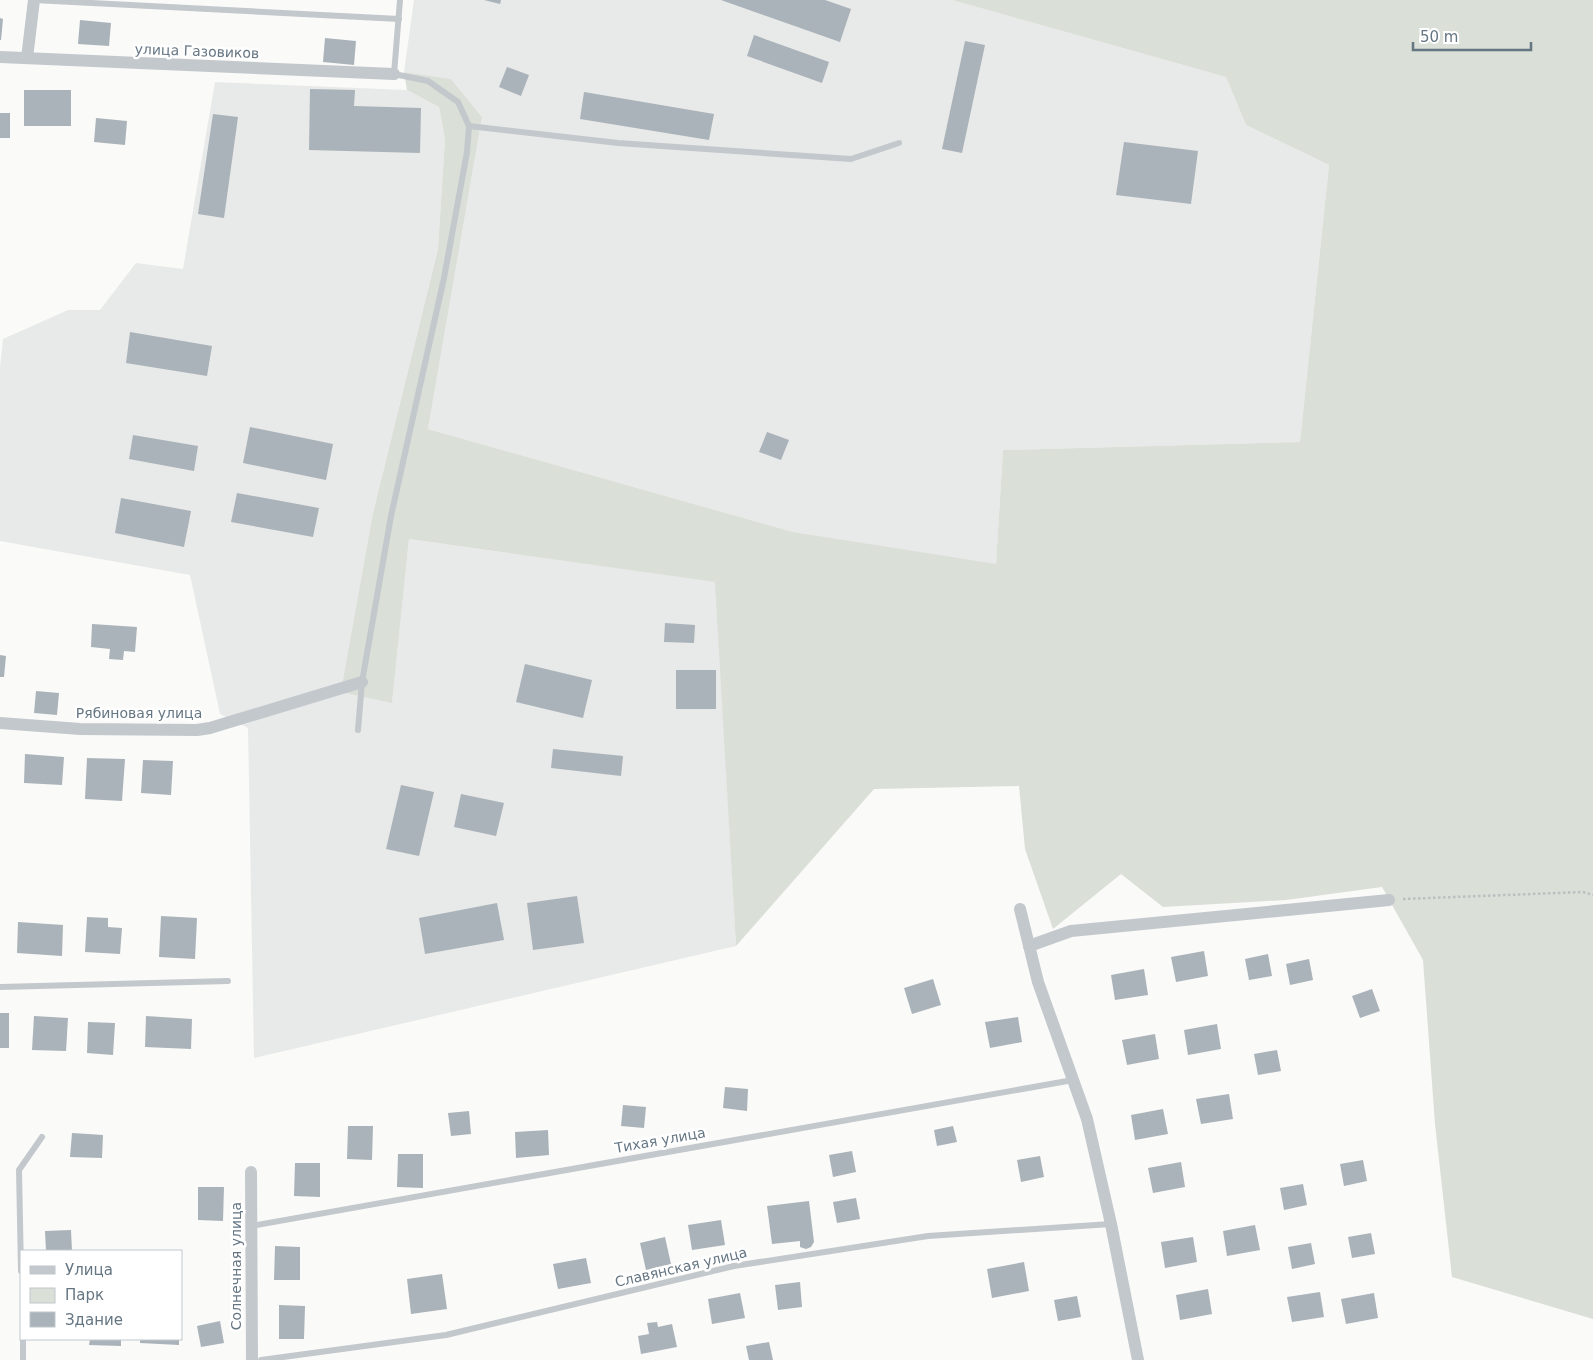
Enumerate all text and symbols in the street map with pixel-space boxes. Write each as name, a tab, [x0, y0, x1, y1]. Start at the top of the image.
scale bar	[1413, 20, 1530, 52]
text: 50 m	[1420, 28, 1458, 46]
street label: улица Газовиков	[134, 41, 260, 61]
street label: Рябиновая улица	[76, 705, 202, 721]
street label: Тихая улица	[612, 1124, 707, 1156]
street label: Солнечная улица	[228, 1202, 244, 1330]
street label: Славянская улица	[613, 1244, 749, 1290]
legend	[20, 1250, 182, 1340]
text: Улица	[65, 1261, 113, 1279]
text: Парк	[65, 1286, 104, 1304]
text: Здание	[65, 1311, 123, 1329]

